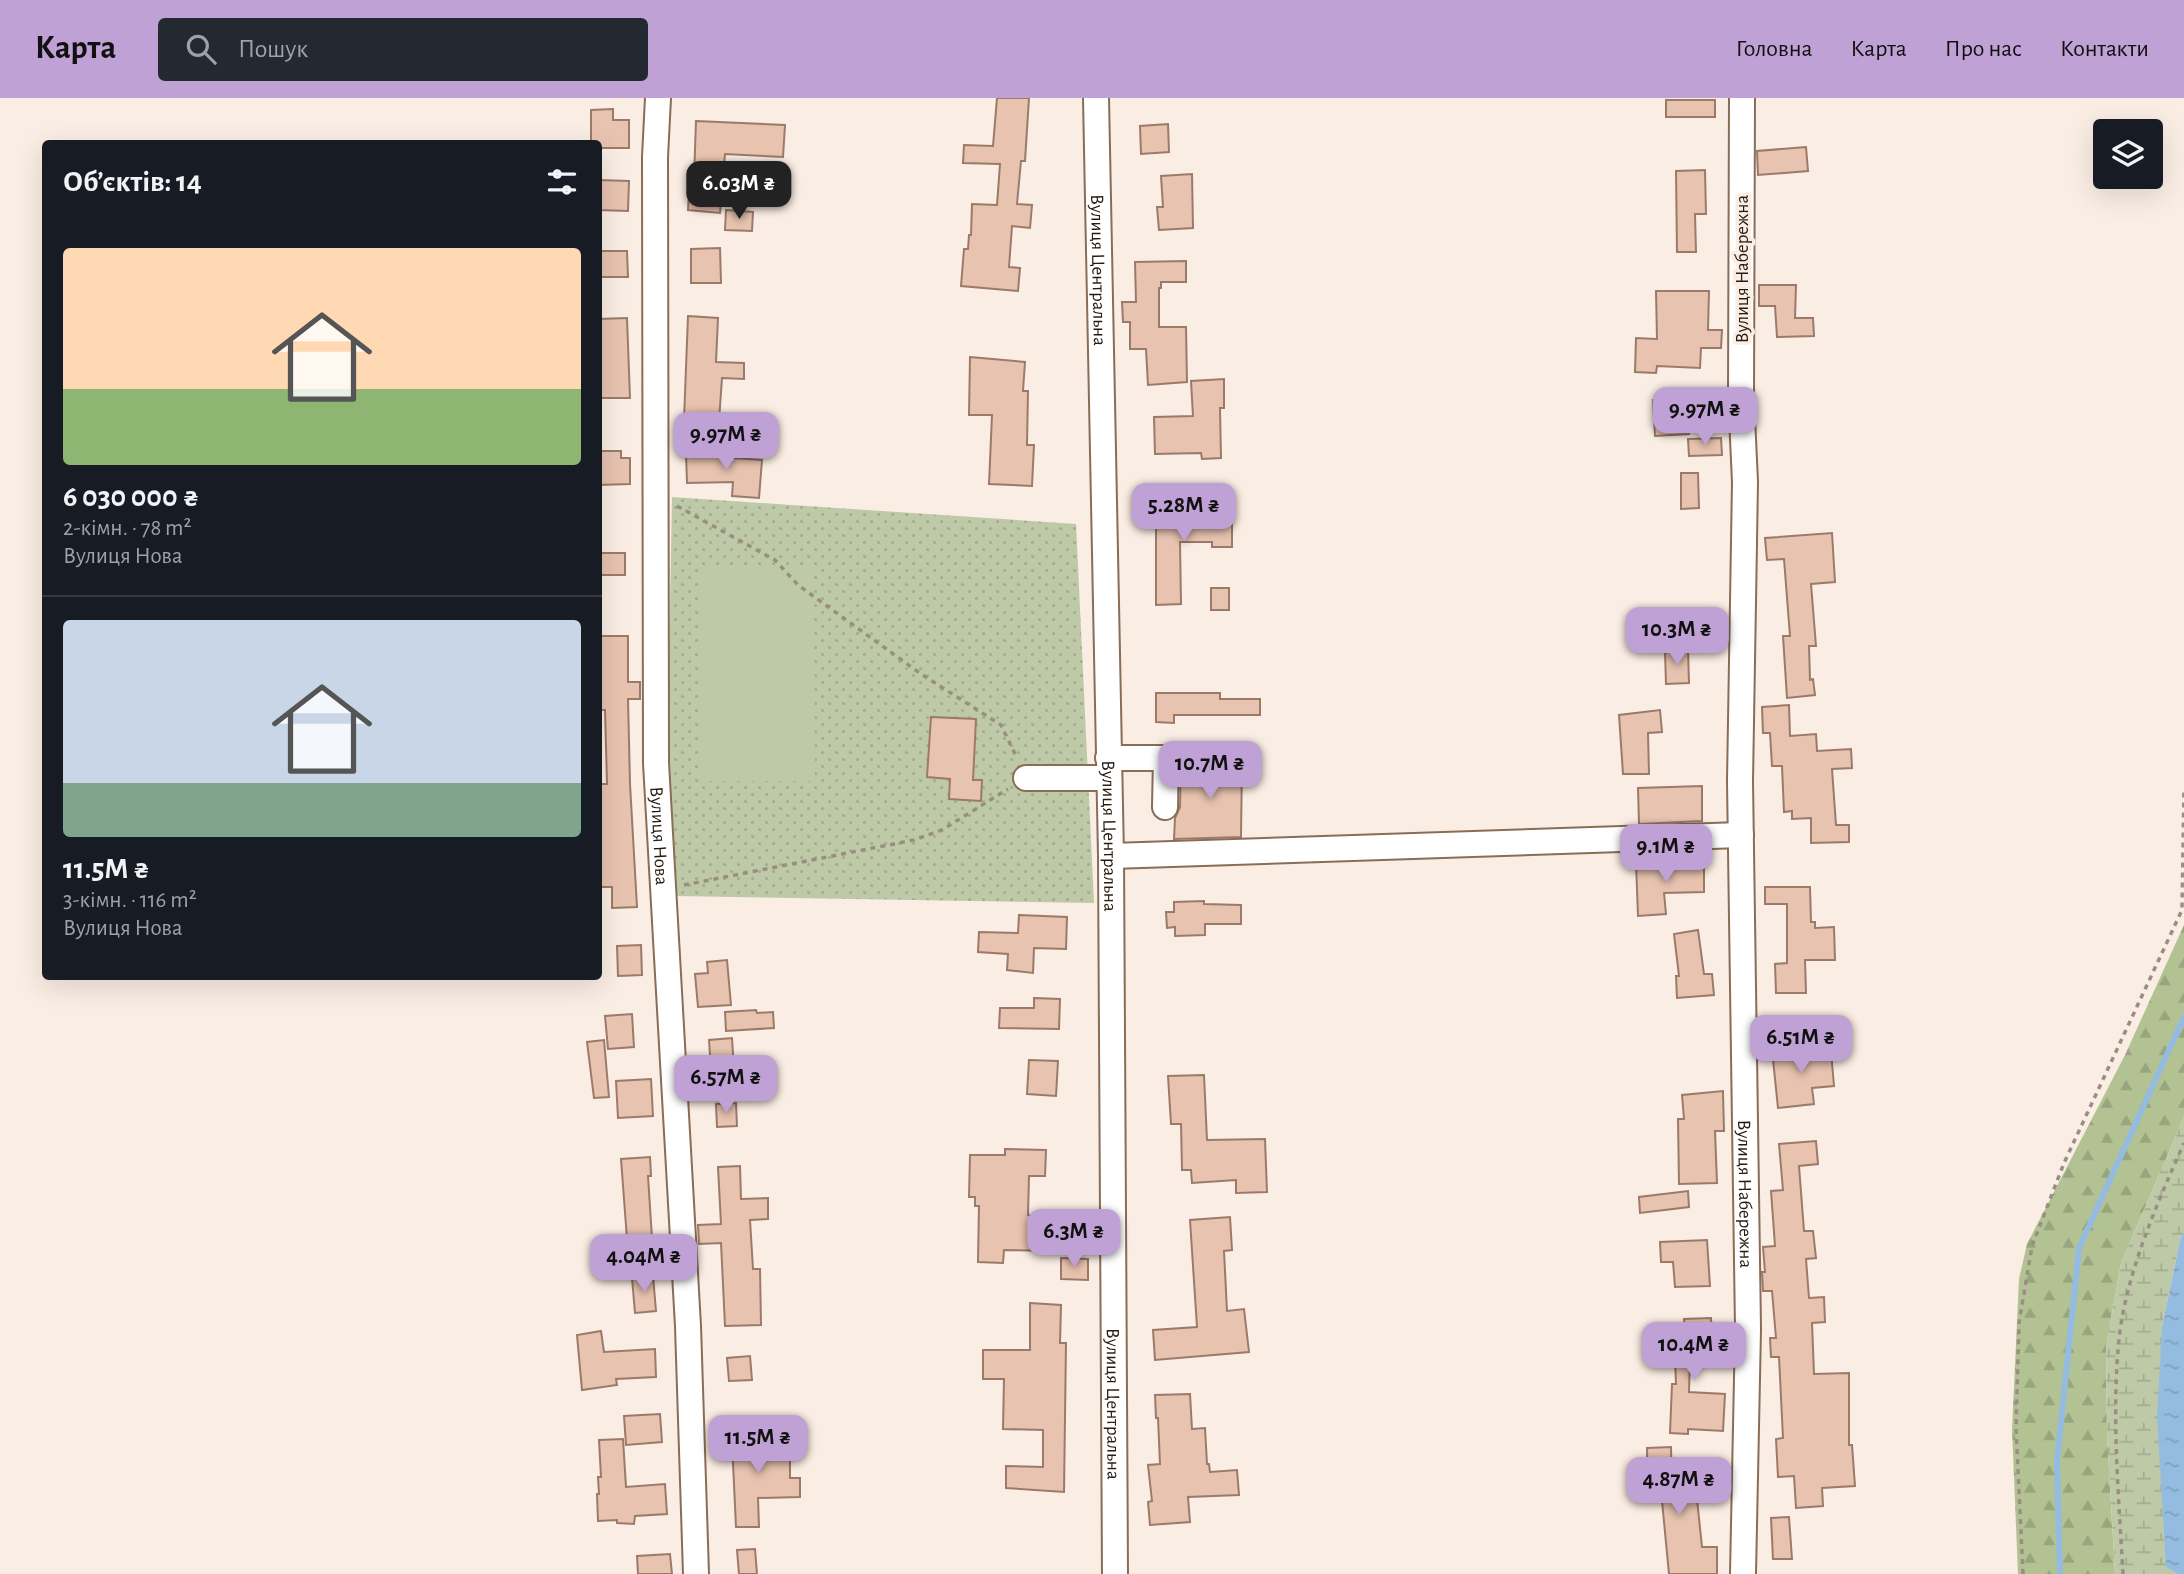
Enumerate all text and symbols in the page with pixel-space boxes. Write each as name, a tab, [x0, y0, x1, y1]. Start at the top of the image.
search box	[158, 18, 648, 81]
icon: search	[182, 30, 220, 68]
text: Карта	[35, 32, 116, 65]
text: Пошук	[238, 36, 308, 62]
text: Головна	[1736, 37, 1812, 61]
text: Карта	[1850, 37, 1907, 61]
text: Про нас	[1945, 37, 2022, 61]
text: Контакти	[2060, 37, 2149, 61]
map controls	[2093, 119, 2163, 189]
button: layers	[2093, 119, 2163, 189]
pin: 6.03M ₴	[674, 162, 804, 221]
icon: filters	[543, 163, 581, 201]
text: Об’єктів: 14	[63, 167, 202, 197]
text: 6.03M ₴	[702, 172, 776, 195]
street label: Вулиця Центральна	[1087, 194, 1109, 346]
street label: Вулиця Набережна	[1733, 195, 1752, 343]
icon: home	[259, 294, 385, 420]
pin: 9.97M ₴	[1640, 388, 1770, 447]
text: 9.97M ₴	[1669, 398, 1741, 421]
pin: 9.97M ₴	[661, 412, 791, 472]
text: 9.97M ₴	[690, 423, 762, 446]
text: 6 030 000 ₴	[63, 482, 199, 512]
pin: 5.28M ₴	[1119, 484, 1249, 543]
text: 5.28M ₴	[1148, 494, 1220, 517]
text: 2-кімн. · 78 m²	[63, 517, 192, 540]
text: Вулиця Нова	[63, 545, 183, 568]
pin: 10.3M ₴	[1612, 608, 1742, 667]
text: 10.3M ₴	[1642, 618, 1712, 641]
icon: home	[259, 666, 385, 792]
pin: 10.7M ₴	[1145, 742, 1275, 801]
text: 10.7M ₴	[1175, 752, 1245, 775]
street label: Вулиця Центральна	[1098, 760, 1119, 912]
street label: Вулиця Нова	[646, 786, 671, 886]
pin: 9.1M ₴	[1609, 824, 1723, 884]
text: 9.1M ₴	[1636, 835, 1696, 858]
text: 11.5M ₴	[63, 854, 150, 884]
text: 3-кімн. · 116 m²	[63, 889, 197, 912]
text: Вулиця Нова	[63, 917, 183, 940]
pin: 6.51M ₴	[1736, 1016, 1866, 1075]
text: 6.51M ₴	[1766, 1026, 1836, 1049]
pin: 6.57M ₴	[661, 1056, 791, 1115]
text: 6.57M ₴	[690, 1066, 762, 1089]
street label: Вулиця Набережна	[1734, 1119, 1755, 1269]
pin: 6.3M ₴	[1017, 1210, 1131, 1269]
text: 6.3M ₴	[1043, 1220, 1105, 1243]
pin: 4.04M ₴	[579, 1234, 709, 1294]
text: 4.04M ₴	[606, 1245, 682, 1268]
pin: 10.4M ₴	[1629, 1322, 1759, 1382]
street label: Вулиця Центральна	[1103, 1328, 1122, 1480]
text: 10.4M ₴	[1658, 1333, 1730, 1356]
pin: 11.5M ₴	[693, 1416, 823, 1475]
text: 11.5M ₴	[725, 1426, 791, 1449]
pin: 4.87M ₴	[1614, 1458, 1744, 1517]
text: 4.87M ₴	[1642, 1468, 1716, 1491]

